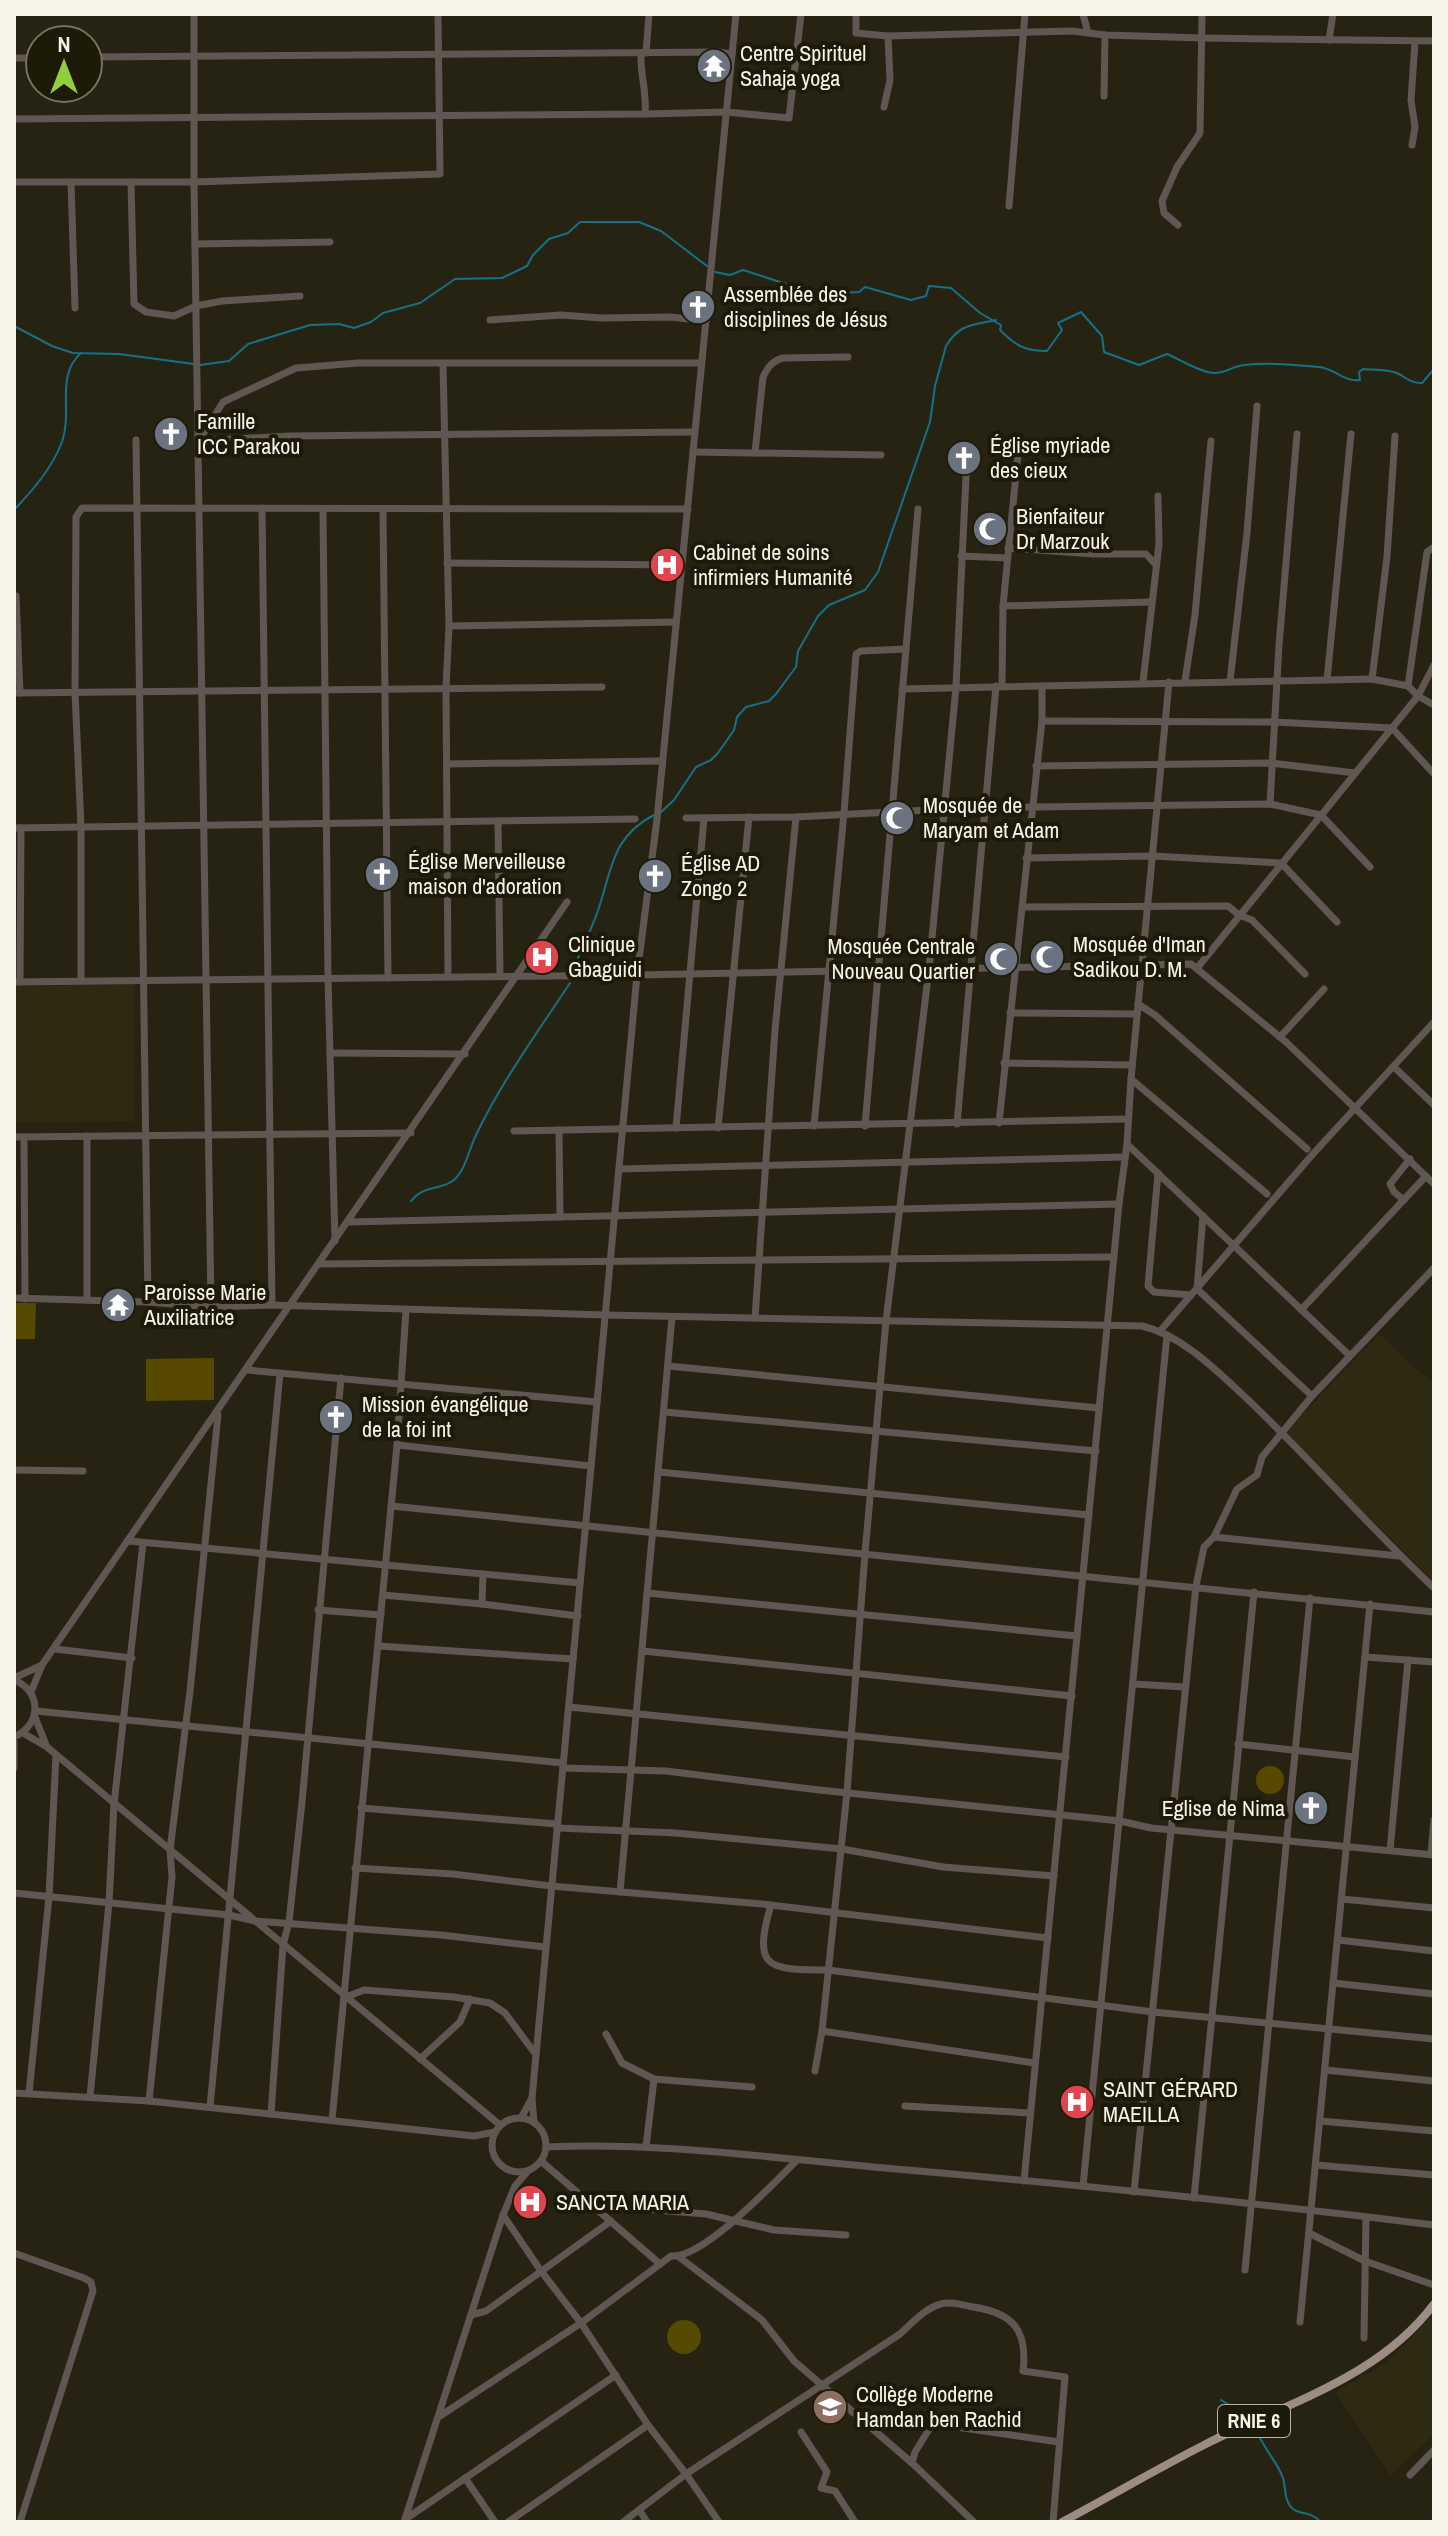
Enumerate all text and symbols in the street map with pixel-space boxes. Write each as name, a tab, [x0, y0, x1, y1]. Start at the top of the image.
north arrow	[24, 24, 104, 104]
text: N	[57, 29, 71, 59]
place label: Centre Spirituel Sahaja yoga	[740, 38, 866, 93]
temple icon: Centre Spirituel Sahaja yoga	[695, 47, 733, 85]
place label: Assemblée des disciplines de Jésus	[723, 279, 887, 334]
church icon: Assemblée des disciplines de Jésus	[679, 288, 717, 326]
place label: Famille ICC Parakou	[197, 406, 300, 461]
church icon: Famille ICC Parakou	[152, 415, 190, 453]
place label: Église myriade des cieux	[990, 430, 1110, 485]
church icon: Église myriade des cieux	[945, 439, 983, 477]
place label: Bienfaiteur Dr Marzouk	[1016, 501, 1110, 556]
mosque icon: Bienfaiteur Dr Marzouk	[971, 510, 1009, 548]
place label: Cabinet de soins infirmiers Humanité	[693, 537, 852, 592]
hospital icon: Cabinet de soins infirmiers Humanité	[648, 546, 686, 584]
place label: Mosquée de Maryam et Adam	[923, 790, 1059, 845]
mosque icon: Mosquée de Maryam et Adam	[878, 799, 916, 837]
place label: Église Merveilleuse maison d'adoration	[408, 846, 565, 901]
place label: Église AD Zongo 2	[681, 848, 760, 903]
church icon: Église Merveilleuse maison d'adoration	[363, 855, 401, 893]
church icon: Église AD Zongo 2	[636, 857, 674, 895]
place label: Clinique Gbaguidi	[568, 929, 642, 984]
place label: Mosquée d'Iman Sadikou D. M.	[1073, 929, 1206, 984]
place label: Mosquée Centrale Nouveau Quartier	[828, 931, 975, 986]
hospital icon: Clinique Gbaguidi	[523, 938, 561, 976]
mosque icon: Mosquée d'Iman Sadikou D. M.	[1028, 938, 1066, 976]
mosque icon: Mosquée Centrale Nouveau Quartier	[982, 940, 1020, 978]
place label: Paroisse Marie Auxiliatrice	[143, 1277, 266, 1332]
temple icon: Paroisse Marie Auxiliatrice	[99, 1286, 137, 1324]
place label: Mission évangélique de la foi int	[362, 1389, 528, 1444]
church icon: Mission évangélique de la foi int	[317, 1398, 355, 1436]
church icon: Eglise de Nima	[1292, 1789, 1330, 1827]
place label: Eglise de Nima	[1162, 1793, 1285, 1823]
place label: SAINT GÉRARD MAEILLA	[1103, 2074, 1238, 2129]
hospital icon: SAINT GÉRARD MAEILLA	[1058, 2083, 1096, 2121]
hospital icon: SANCTA MARIA	[511, 2183, 549, 2221]
place label: SANCTA MARIA	[556, 2187, 690, 2217]
place label: Collège Moderne Hamdan ben Rachid	[856, 2379, 1021, 2434]
school or university icon: Collège Moderne Hamdan ben Rachid	[811, 2388, 849, 2426]
road number: RNIE 6	[1218, 2405, 1290, 2437]

